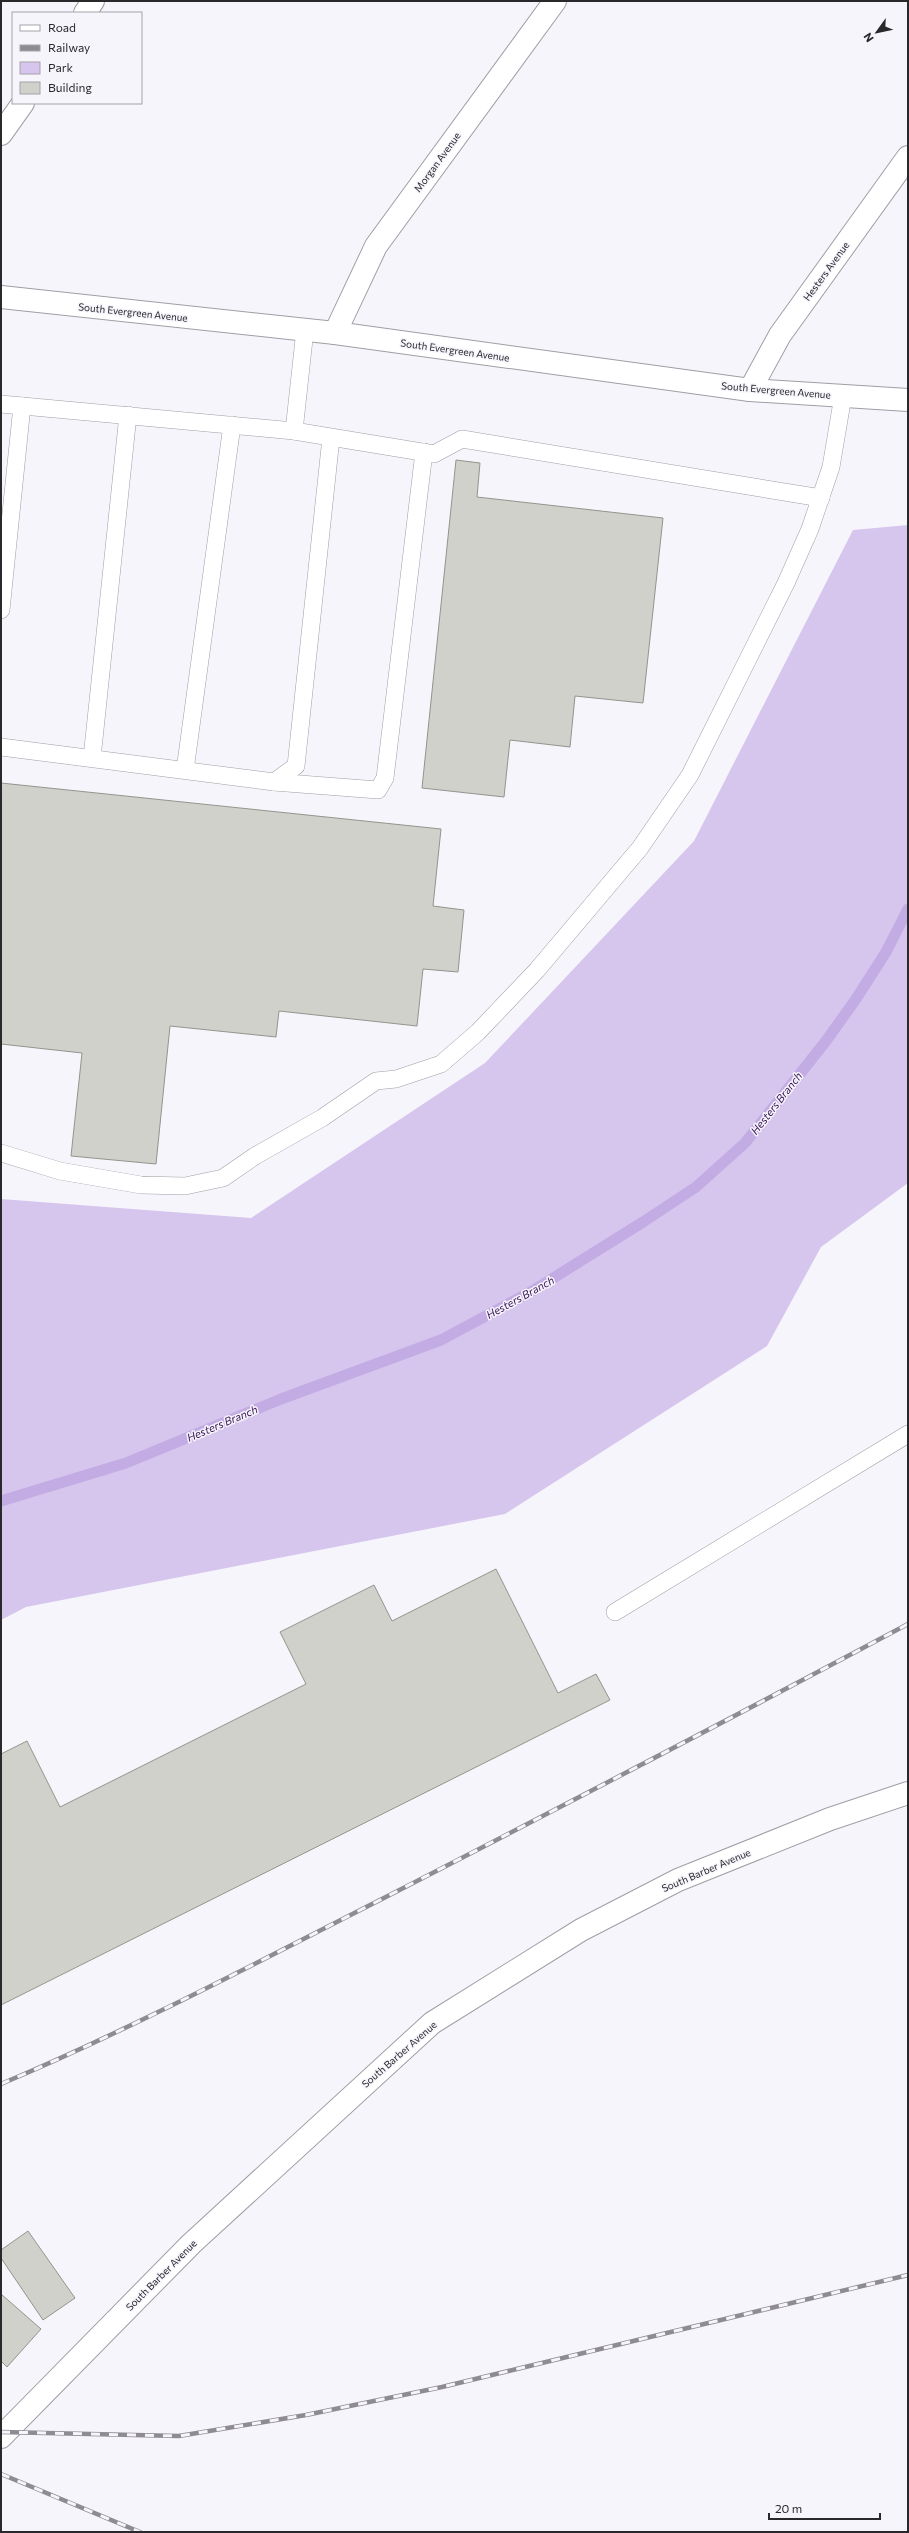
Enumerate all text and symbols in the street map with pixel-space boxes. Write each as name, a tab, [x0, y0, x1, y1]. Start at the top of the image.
legend	[12, 12, 142, 104]
north arrow	[857, 12, 897, 52]
text: Road	[48, 20, 76, 34]
text: N	[860, 31, 876, 45]
text: Railway	[48, 40, 90, 54]
text: Park	[48, 60, 74, 74]
text: Building	[48, 80, 92, 94]
street label: Morgan Avenue	[411, 130, 463, 194]
street label: Hesters Avenue	[801, 239, 851, 303]
street label: South Evergreen Avenue	[78, 300, 188, 324]
street label: South Evergreen Avenue	[400, 336, 510, 364]
street label: South Evergreen Avenue	[721, 379, 831, 401]
water label: Hesters Branch	[748, 1069, 804, 1137]
water label: Hesters Branch	[484, 1273, 556, 1321]
water label: Hesters Branch	[185, 1402, 259, 1444]
street label: South Barber Avenue	[660, 1846, 752, 1894]
street label: South Barber Avenue	[359, 2018, 439, 2090]
street label: South Barber Avenue	[123, 2237, 199, 2313]
scale bar	[769, 2495, 880, 2521]
text: 20 m	[775, 2501, 802, 2515]

